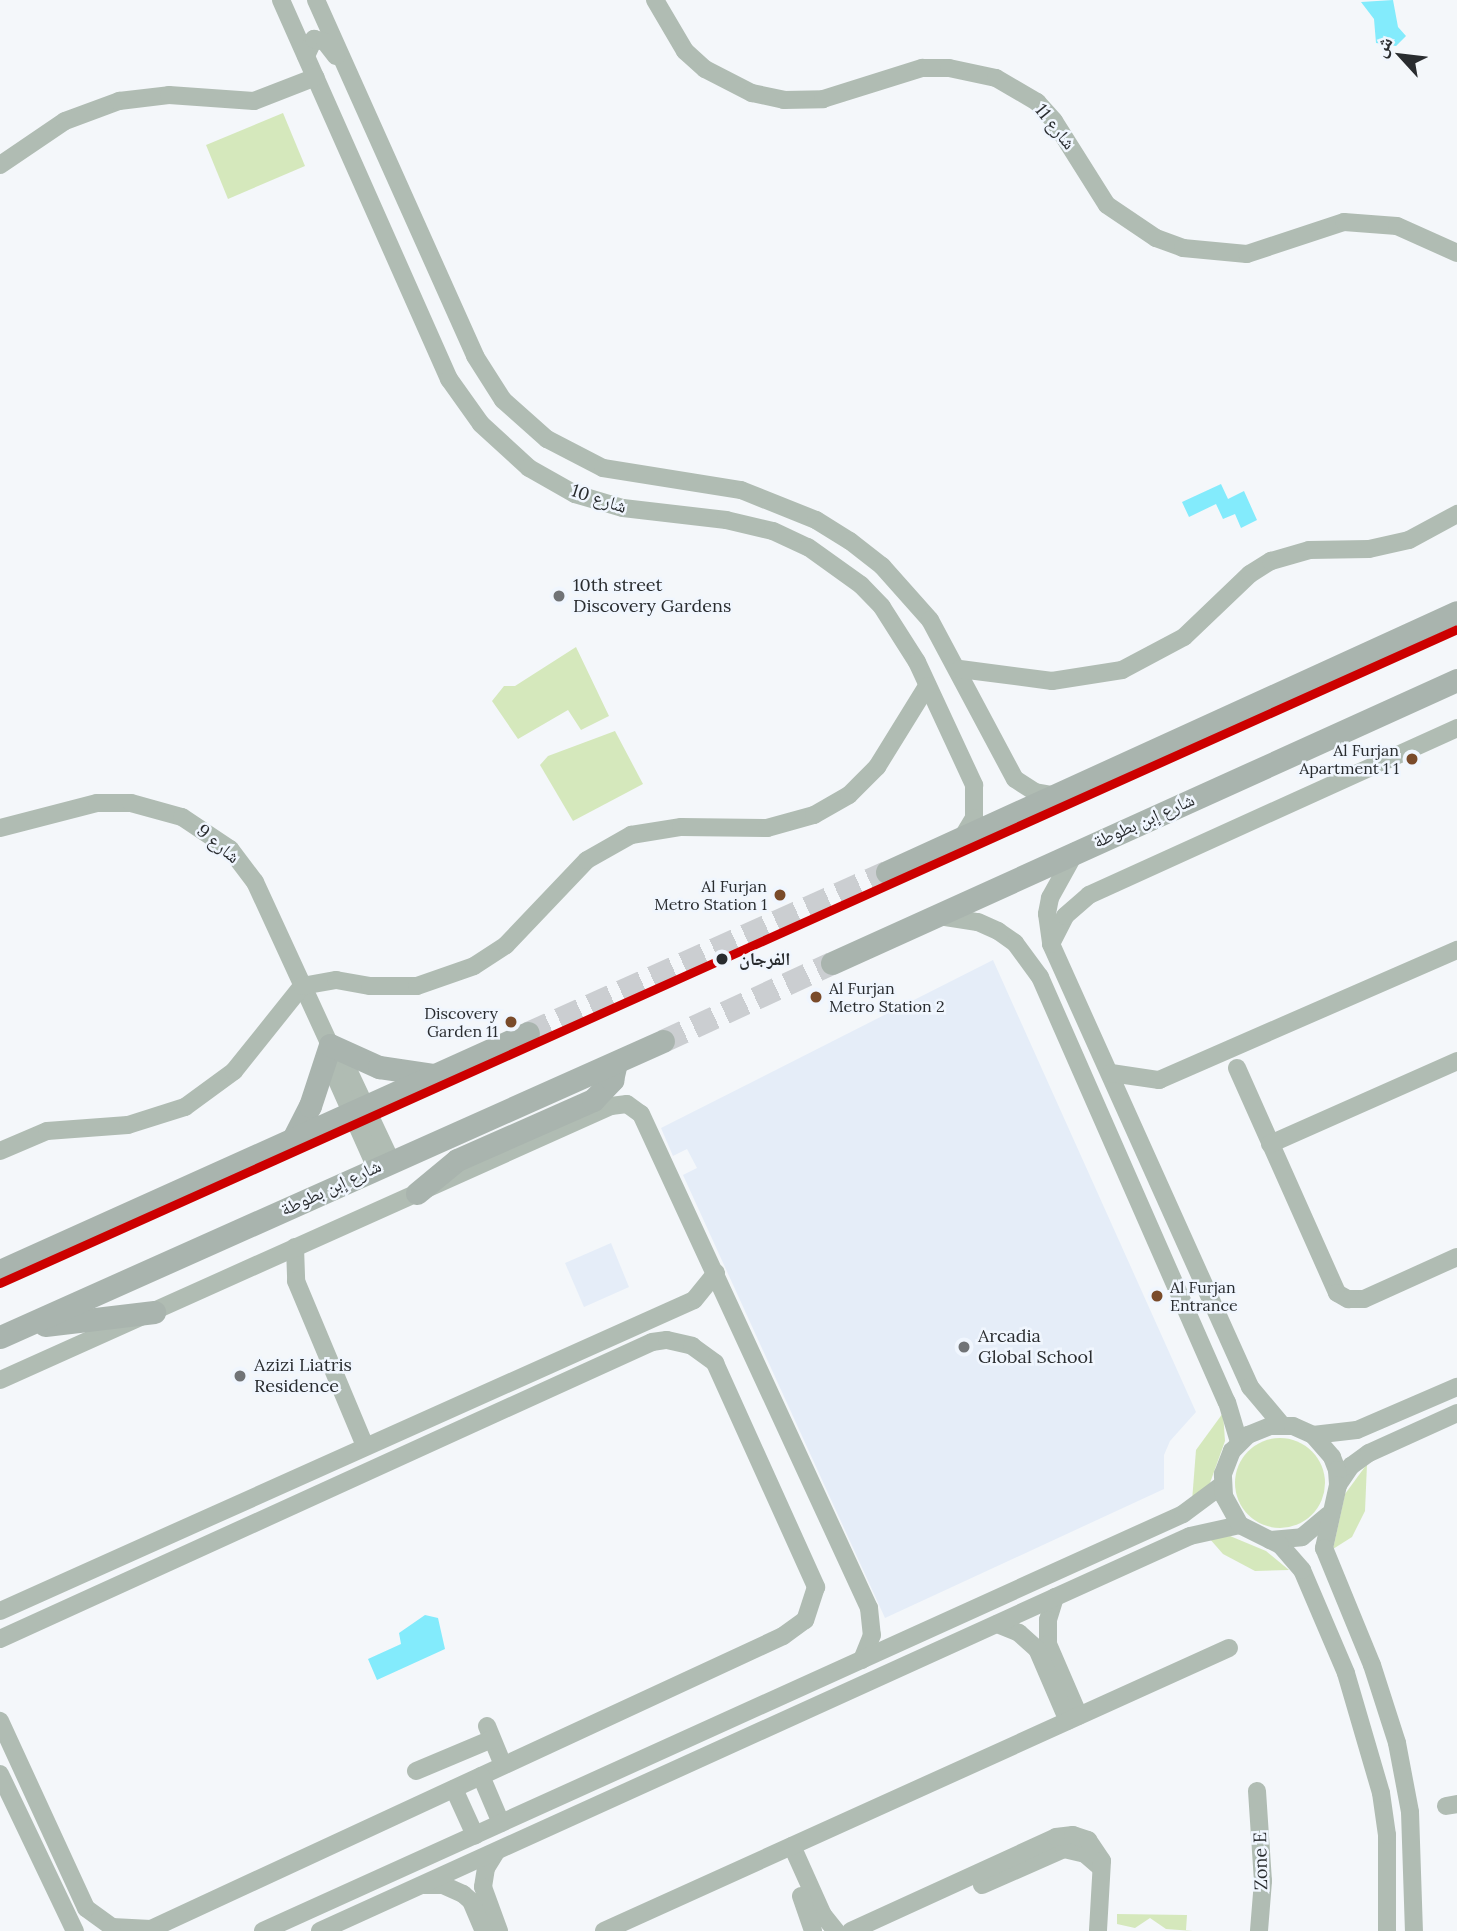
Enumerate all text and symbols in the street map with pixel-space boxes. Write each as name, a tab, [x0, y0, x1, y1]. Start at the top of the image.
north arrow	[1366, 21, 1436, 91]
text: ش	[1367, 32, 1398, 61]
street label: شارع 11	[1030, 100, 1080, 154]
street label: شارع 10	[569, 480, 629, 518]
place label: 10th street Discovery Gardens	[573, 575, 731, 618]
marker: 10th street Discovery Gardens	[551, 588, 567, 604]
place label: Al Furjan Apartment 1 1	[1299, 740, 1399, 778]
marker: Al Furjan Apartment 1 1	[1405, 752, 1419, 766]
street label: شارع إبن بطوطة	[1090, 789, 1198, 853]
street label: شارع 9	[192, 820, 244, 868]
place label: Al Furjan Metro Station 1	[654, 876, 767, 914]
marker: Al Furjan Metro Station 1	[773, 888, 787, 902]
marker: الفرجان	[711, 948, 733, 970]
place label: الفرجان	[739, 948, 790, 970]
place label: Al Furjan Metro Station 2	[829, 978, 945, 1016]
marker: Al Furjan Metro Station 2	[809, 990, 823, 1004]
place label: Discovery Garden 11	[424, 1003, 498, 1041]
marker: Discovery Garden 11	[504, 1015, 518, 1029]
street label: شارع إبن بطوطة	[277, 1155, 385, 1221]
place label: Al Furjan Entrance	[1170, 1277, 1238, 1315]
marker: Al Furjan Entrance	[1150, 1289, 1164, 1303]
place label: Arcadia Global School	[978, 1326, 1093, 1368]
marker: Arcadia Global School	[956, 1339, 972, 1355]
place label: Azizi Liatris Residence	[254, 1355, 352, 1398]
marker: Azizi Liatris Residence	[232, 1368, 248, 1384]
street label: Zone E	[1250, 1832, 1272, 1890]

